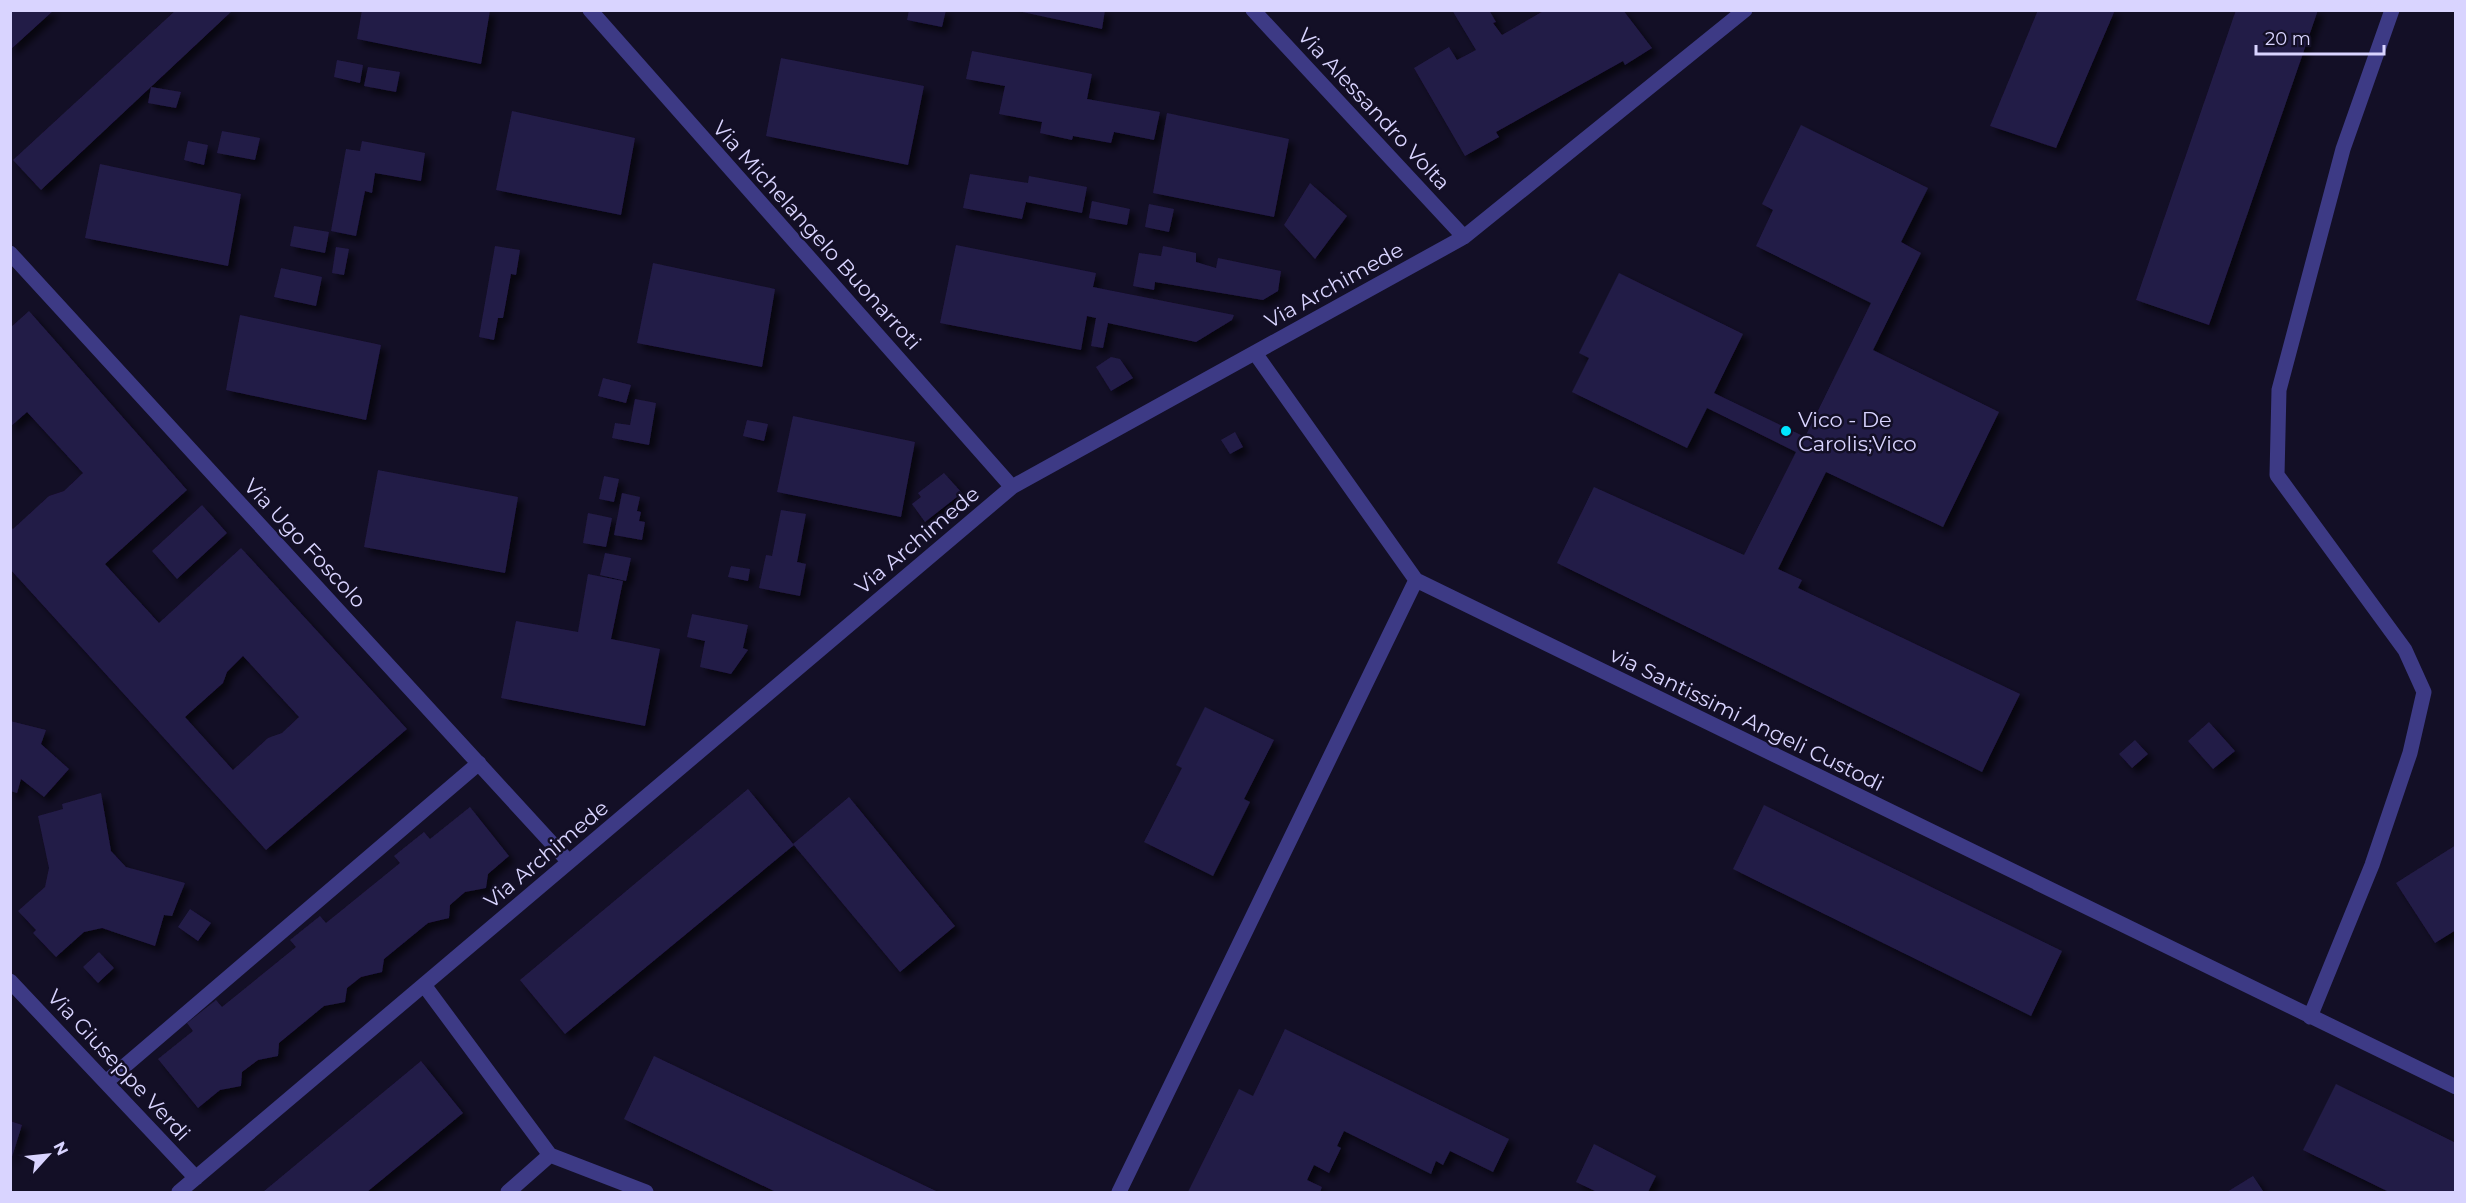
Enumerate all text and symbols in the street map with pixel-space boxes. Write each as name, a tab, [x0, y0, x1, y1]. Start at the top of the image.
scale bar	[2256, 18, 2384, 56]
street label: Via Alessandro Volta	[1293, 23, 1455, 195]
text: 20 m	[2265, 28, 2311, 50]
street label: Via Michelangelo Buonarroti	[708, 115, 926, 355]
street label: Via Archimede	[1260, 237, 1408, 333]
place label: Vico - De Carolis;Vico	[1798, 407, 1917, 456]
marker: Vico - De Carolis;Vico	[1779, 424, 1793, 438]
street label: Via Ugo Foscolo	[239, 473, 371, 613]
street label: Via Archimede	[850, 481, 984, 599]
street label: via Santissimi Angeli Custodi	[1606, 642, 1888, 796]
street label: Via Archimede	[479, 795, 613, 913]
street label: Via Giuseppe Verdi	[42, 984, 196, 1146]
north arrow	[18, 1125, 78, 1185]
text: N	[50, 1138, 72, 1158]

